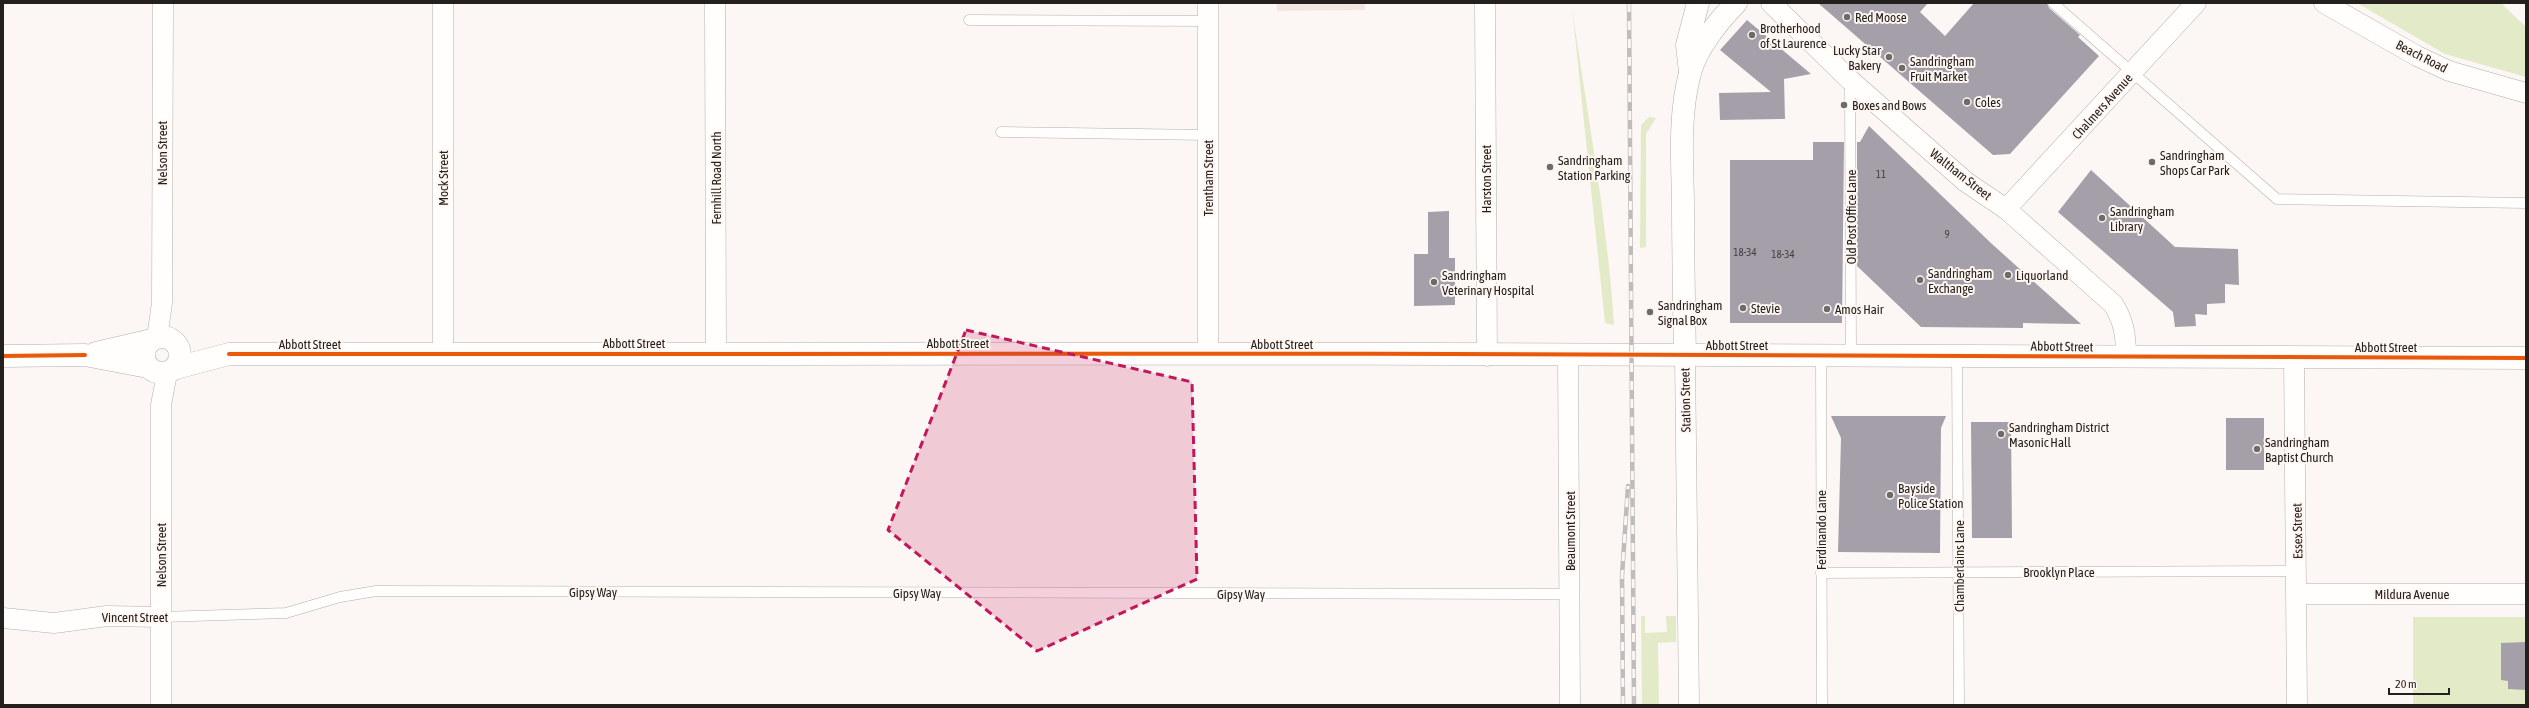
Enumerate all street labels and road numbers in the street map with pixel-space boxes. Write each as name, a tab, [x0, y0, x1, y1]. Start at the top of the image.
street label: Beach Road	[2393, 37, 2450, 76]
street label: Chalmers Avenue	[2069, 70, 2136, 142]
street label: Nelson Street	[155, 121, 170, 185]
street label: Fernhill Road North	[709, 131, 724, 225]
street label: Trentham Street	[1201, 139, 1216, 216]
street label: Harston Street	[1479, 145, 1494, 213]
street label: Waltham Street	[1927, 146, 1995, 203]
street label: Mock Street	[436, 150, 451, 206]
street label: Old Post Office Lane	[1844, 170, 1859, 264]
street label: Abbott Street	[603, 336, 666, 351]
street label: Abbott Street	[927, 336, 990, 351]
street label: Abbott Street	[279, 337, 342, 352]
street label: Abbott Street	[1251, 337, 1314, 352]
street label: Abbott Street	[1706, 338, 1769, 353]
street label: Abbott Street	[2031, 338, 2094, 355]
street label: Abbott Street	[2355, 340, 2418, 355]
street label: Station Street	[1677, 367, 1694, 432]
street label: Ferdinando Lane	[1814, 490, 1829, 570]
street label: Beaumont Street	[1563, 491, 1578, 571]
street label: Essex Street	[2290, 503, 2305, 559]
street label: Chamberlains Lane	[1952, 520, 1967, 612]
street label: Nelson Street	[154, 523, 169, 587]
street label: Brooklyn Place	[2023, 565, 2095, 580]
street label: Gipsy Way	[569, 585, 618, 600]
street label: Gipsy Way	[893, 586, 942, 601]
street label: Gipsy Way	[1217, 587, 1266, 602]
street label: Mildura Avenue	[2375, 587, 2450, 602]
street label: Vincent Street	[102, 610, 169, 625]

